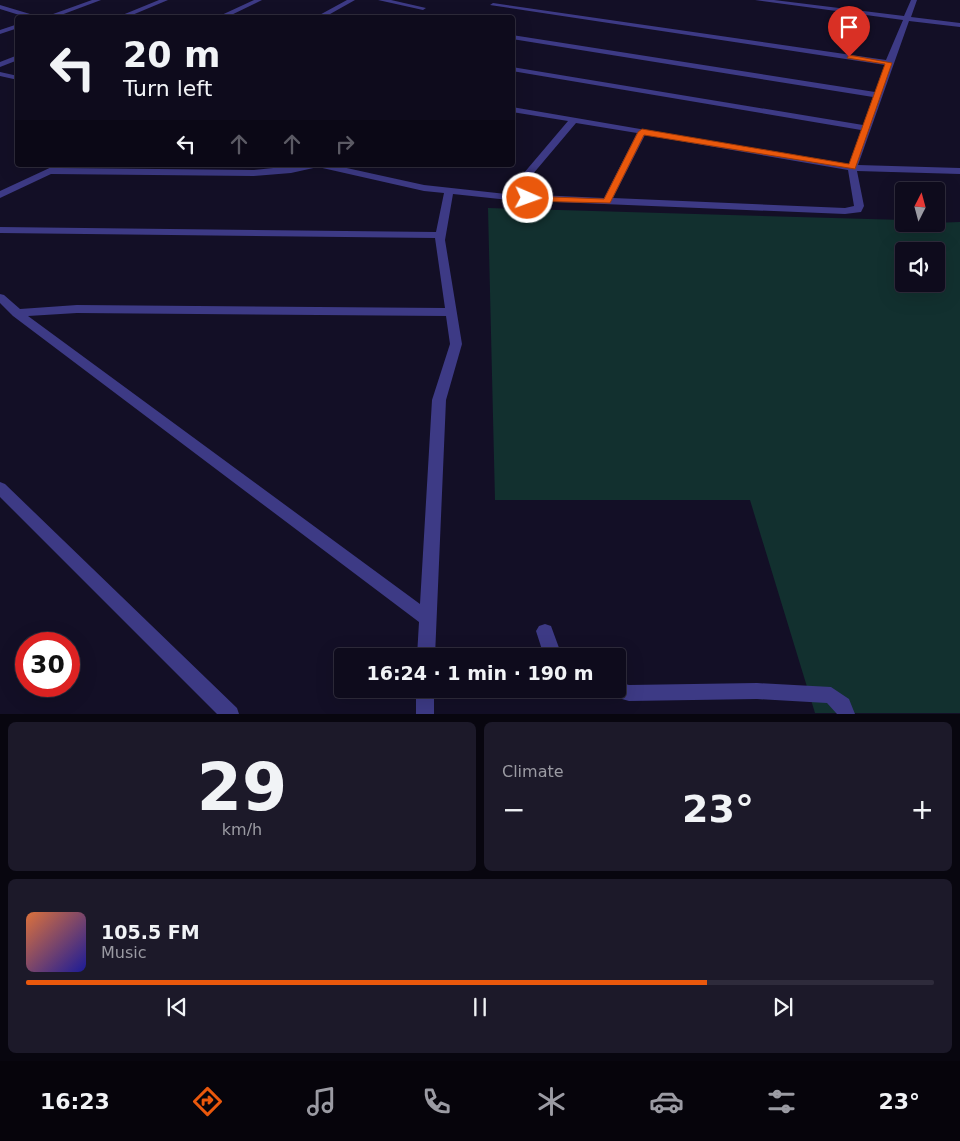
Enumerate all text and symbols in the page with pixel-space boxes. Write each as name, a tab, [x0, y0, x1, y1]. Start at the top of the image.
pin	[828, 6, 870, 57]
icon: arrive	[835, 13, 863, 41]
icon: left	[40, 35, 105, 100]
text: 20 m	[123, 35, 220, 75]
text: Turn left	[123, 76, 212, 101]
icon: left	[172, 130, 200, 158]
icon: ahead	[225, 130, 253, 158]
icon: ahead	[278, 130, 306, 158]
icon: right	[331, 130, 359, 158]
position arrow	[501, 171, 553, 223]
north arrow	[895, 182, 945, 232]
map controls	[895, 182, 945, 292]
button: sound	[895, 242, 945, 292]
speed limit sign: 30	[15, 632, 80, 697]
text: 16:24 · 1 min · 190 m	[366, 662, 594, 684]
text: 29	[197, 750, 287, 825]
text: Climate	[502, 762, 564, 781]
text: 23°	[682, 787, 754, 831]
text: −	[502, 793, 525, 826]
text: +	[911, 793, 934, 826]
text: km/h	[222, 820, 262, 839]
text: 105.5 FM	[101, 921, 200, 943]
text: Music	[101, 943, 147, 962]
icon: previous	[163, 993, 191, 1021]
icon: pause	[466, 993, 494, 1021]
icon: next	[769, 993, 797, 1021]
icon: directions	[190, 1084, 225, 1119]
icon: music	[304, 1084, 339, 1119]
icon: phone	[419, 1084, 454, 1119]
icon: climate	[534, 1084, 569, 1119]
icon: car	[649, 1084, 684, 1119]
icon: filters	[764, 1084, 799, 1119]
text: 16:23	[40, 1089, 110, 1114]
text: 23°	[878, 1089, 920, 1114]

